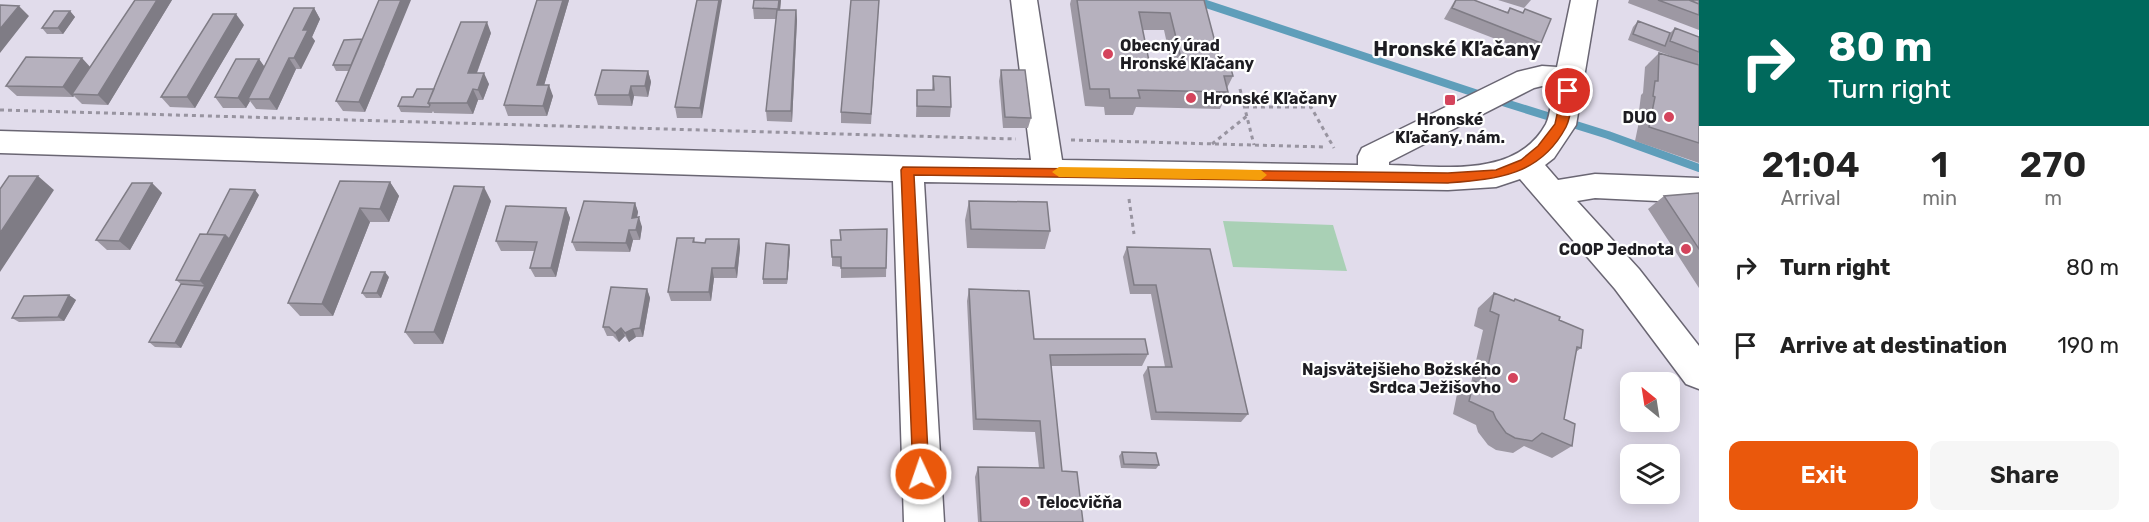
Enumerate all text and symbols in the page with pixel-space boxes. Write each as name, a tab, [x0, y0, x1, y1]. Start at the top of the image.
text: 80 m	[1828, 22, 1932, 72]
icon: right	[1729, 24, 1807, 102]
place label: Obecný úrad Hronské Kľačany	[1120, 36, 1254, 73]
district label: Hronské Kľačany	[1373, 37, 1541, 61]
marker: Obecný úrad Hronské Kľačany	[1101, 47, 1115, 61]
pin	[1542, 65, 1593, 116]
text: Turn right	[1828, 73, 1951, 105]
icon: arrive	[1551, 74, 1584, 107]
place label: Hronské Kľačany	[1203, 89, 1337, 108]
marker: Hronské Kľačany	[1184, 91, 1198, 105]
marker: Hronské Kľačany, nám.	[1443, 93, 1457, 107]
place label: DUO	[1623, 108, 1657, 127]
place label: Hronské Kľačany, nám.	[1395, 110, 1505, 147]
marker: DUO	[1662, 110, 1676, 124]
text: 21:04	[1761, 143, 1860, 186]
text: 1	[1931, 143, 1948, 186]
text: 270	[2020, 143, 2087, 186]
text: Arrival	[1781, 186, 1841, 210]
text: min	[1922, 186, 1957, 210]
text: m	[2044, 186, 2062, 210]
place label: COOP Jednota	[1559, 240, 1674, 259]
marker: COOP Jednota	[1679, 242, 1693, 256]
icon: right	[1729, 251, 1762, 284]
text: Turn right	[1780, 254, 1890, 281]
text: 80 m	[2066, 254, 2119, 281]
icon: arrive	[1729, 329, 1762, 362]
text: Arrive at destination	[1780, 332, 2007, 359]
text: 190 m	[2058, 332, 2119, 359]
place label: Najsvätejšieho Božského Srdca Ježišovho	[1302, 360, 1501, 397]
marker: Najsvätejšieho Božského Srdca Ježišovho	[1506, 371, 1520, 385]
north arrow	[1620, 372, 1680, 432]
map controls	[1620, 372, 1680, 504]
button: Exit	[1729, 441, 1918, 510]
button: Share	[1930, 441, 2119, 510]
position arrow	[889, 442, 953, 506]
button: layers	[1620, 444, 1680, 504]
place label: Telocvičňa	[1037, 493, 1122, 512]
marker: Telocvičňa	[1018, 495, 1032, 509]

